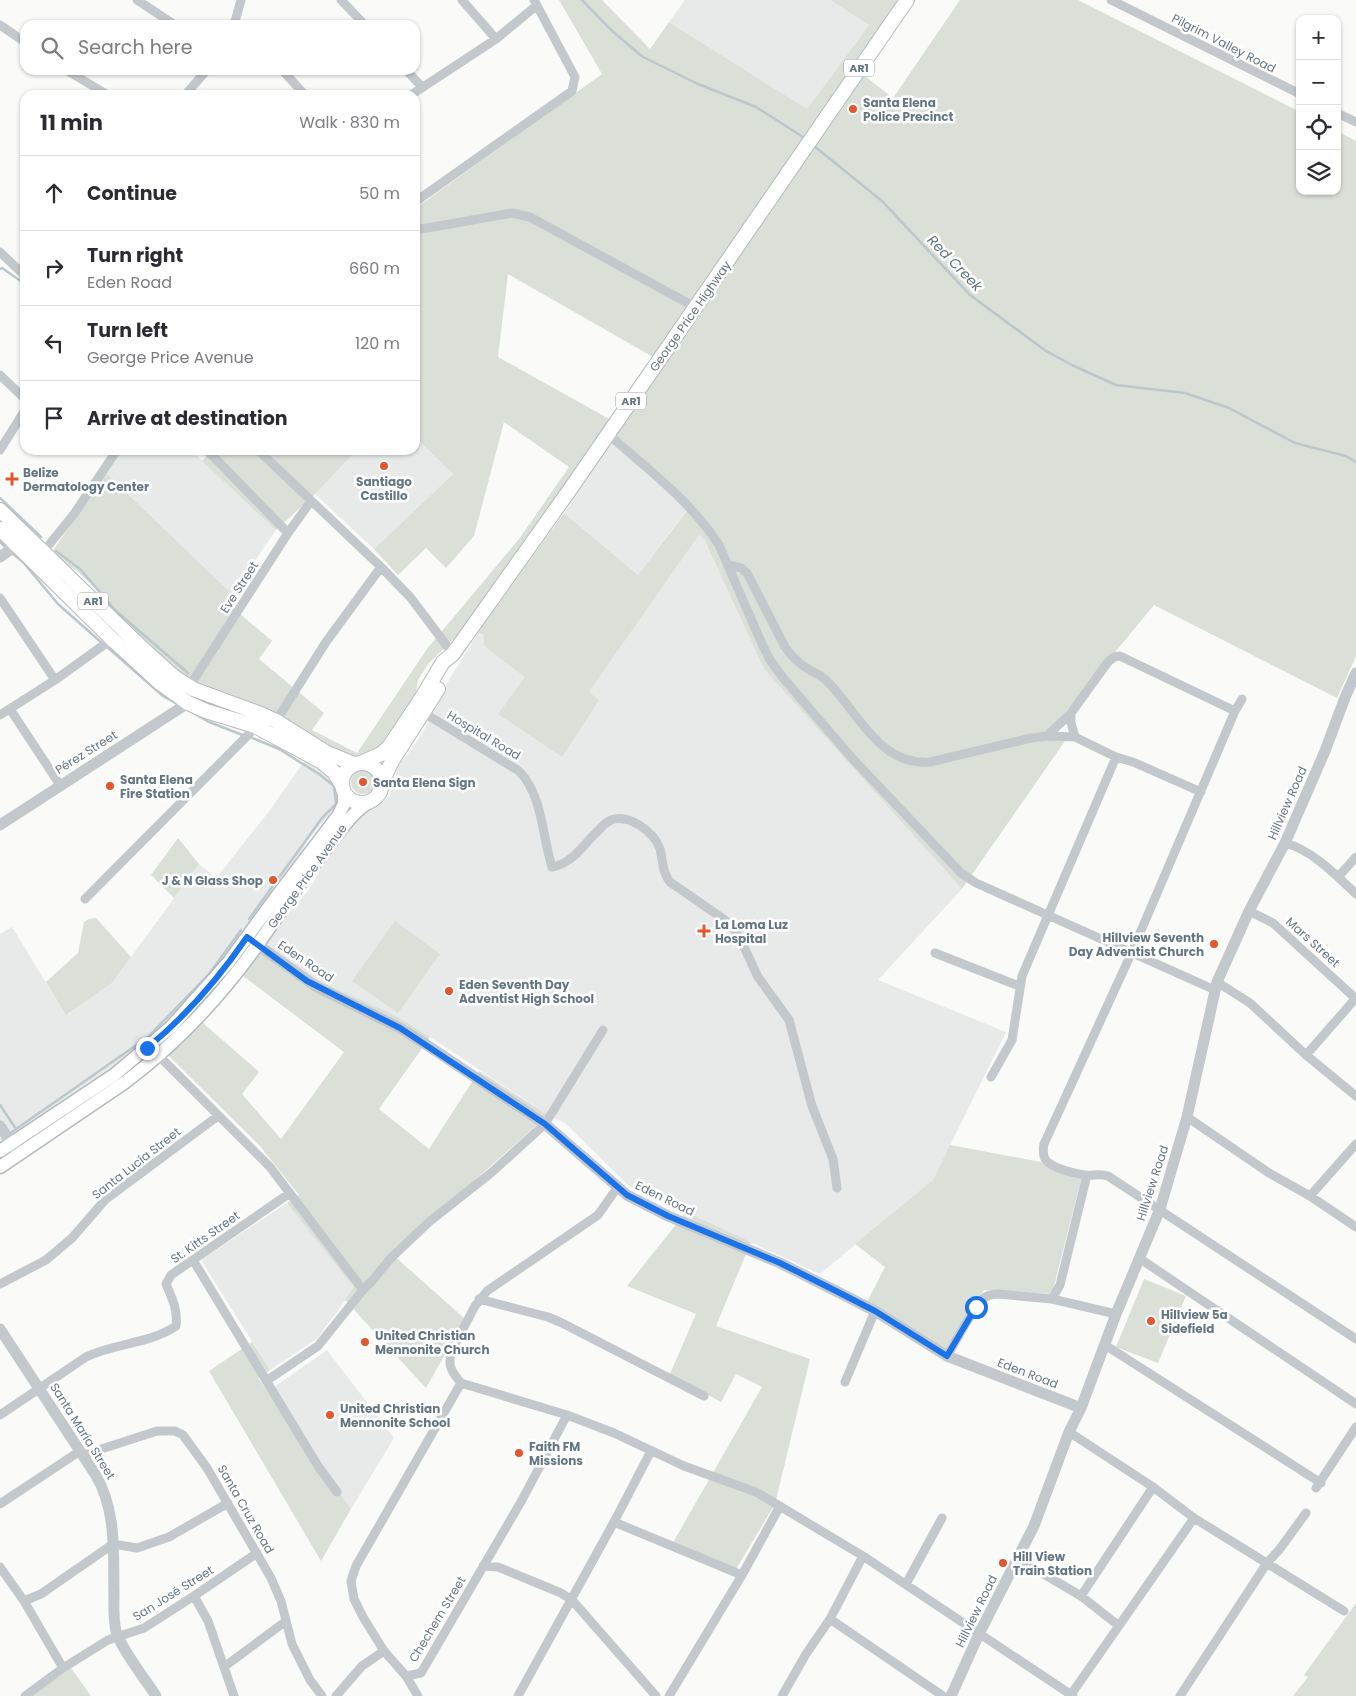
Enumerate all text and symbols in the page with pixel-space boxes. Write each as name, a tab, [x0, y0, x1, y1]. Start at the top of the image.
street label: Pilgrim Valley Road	[1169, 9, 1279, 77]
map controls	[1296, 15, 1341, 195]
button: +	[1296, 15, 1341, 60]
search box	[20, 20, 420, 75]
icon: search	[38, 34, 66, 62]
text: Search here	[78, 34, 192, 61]
road number: AR1	[844, 59, 874, 76]
button: −	[1296, 60, 1341, 105]
place label: Santa Elena Police Precinct	[863, 94, 954, 125]
marker: Santa Elena Police Precinct	[847, 103, 859, 115]
button: locate	[1296, 105, 1341, 150]
text: 11 min	[40, 108, 103, 137]
text: Walk · 830 m	[299, 111, 400, 134]
button: layers	[1296, 150, 1341, 195]
icon: ahead	[40, 179, 68, 207]
text: Continue	[87, 180, 177, 207]
text: 50 m	[359, 182, 400, 205]
water label: Red Creek	[923, 230, 988, 296]
text: Turn right	[87, 242, 183, 269]
icon: right	[40, 254, 68, 282]
text: 660 m	[349, 257, 400, 280]
street label: George Price Highway	[645, 257, 735, 375]
text: Eden Road	[87, 271, 172, 294]
text: Turn left	[87, 317, 168, 344]
icon: left	[40, 329, 68, 357]
text: 120 m	[355, 332, 400, 355]
text: George Price Avenue	[87, 346, 254, 369]
road number: AR1	[616, 392, 646, 410]
icon: arrive	[40, 404, 68, 432]
text: Arrive at destination	[87, 405, 288, 432]
marker: Santiago Castillo	[378, 460, 390, 472]
place label: Belize Dermatology Center	[23, 464, 149, 495]
marker: Belize Dermatology Center	[5, 472, 19, 486]
place label: Santiago Castillo	[356, 473, 412, 504]
street label: Eve Street	[216, 558, 262, 616]
road number: AR1	[78, 592, 108, 610]
street label: Hospital Road	[444, 706, 524, 764]
street label: Pérez Street	[52, 726, 120, 778]
street label: Hillview Road	[1263, 764, 1311, 842]
place label: Santa Elena Fire Station	[120, 771, 193, 802]
place label: Santa Elena Sign	[373, 774, 476, 791]
marker: Santa Elena Sign	[357, 776, 369, 788]
marker: Santa Elena Fire Station	[104, 780, 116, 792]
street label: George Price Avenue	[263, 820, 351, 932]
place label: J & N Glass Shop	[162, 872, 263, 889]
marker: J & N Glass Shop	[267, 874, 279, 886]
street label: Mars Street	[1282, 913, 1344, 971]
place label: La Loma Luz Hospital	[715, 916, 788, 947]
marker: La Loma Luz Hospital	[697, 924, 711, 938]
place label: Hillview Seventh Day Adventist Church	[1069, 929, 1204, 960]
street label: Eden Road	[275, 936, 337, 986]
marker: Hillview Seventh Day Adventist Church	[1208, 938, 1220, 950]
place label: Eden Seventh Day Adventist High School	[459, 976, 594, 1007]
marker: Eden Seventh Day Adventist High School	[443, 985, 455, 997]
route end	[136, 1037, 159, 1060]
street label: Santa Lucía Street	[88, 1123, 184, 1203]
street label: Hillview Road	[1132, 1143, 1172, 1223]
street label: Eden Road	[633, 1176, 697, 1220]
street label: St. Kitts Street	[167, 1207, 243, 1267]
route start	[965, 1296, 988, 1319]
place label: Hillview 5a Sidefield	[1161, 1306, 1228, 1337]
marker: Hillview 5a Sidefield	[1145, 1315, 1157, 1327]
place label: United Christian Mennonite Church	[375, 1327, 489, 1358]
marker: United Christian Mennonite Church	[359, 1336, 371, 1348]
street label: Eden Road	[995, 1354, 1061, 1392]
street label: Santa María Street	[46, 1379, 120, 1483]
place label: United Christian Mennonite School	[340, 1400, 450, 1431]
marker: United Christian Mennonite School	[324, 1409, 336, 1421]
place label: Faith FM Missions	[529, 1438, 583, 1469]
marker: Faith FM Missions	[513, 1447, 525, 1459]
street label: Santa Cruz Road	[214, 1462, 278, 1556]
place label: Hill View Train Station	[1013, 1548, 1092, 1579]
marker: Hill View Train Station	[997, 1557, 1009, 1569]
street label: San José Street	[129, 1561, 217, 1625]
street label: Hillview Road	[951, 1572, 1001, 1650]
street label: Chechem Street	[405, 1573, 469, 1665]

